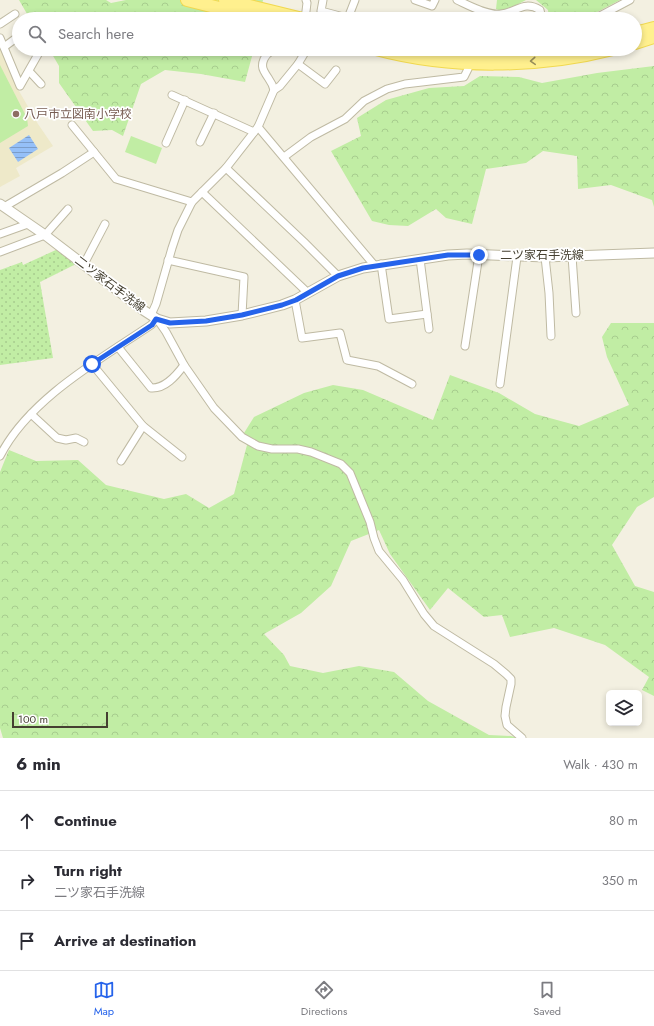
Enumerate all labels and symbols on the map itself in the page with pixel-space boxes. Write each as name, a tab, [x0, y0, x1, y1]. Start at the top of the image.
one-way arrow	[530, 57, 536, 66]
place label: 八戸市立図南小学校	[24, 105, 132, 123]
marker: 八戸市立図南小学校	[11, 109, 21, 119]
route end	[470, 246, 488, 264]
street label: 二ツ家石手洗線	[500, 246, 584, 264]
street label: 二ツ家石手洗線	[71, 252, 149, 316]
route start	[83, 355, 101, 373]
scale bar	[12, 710, 108, 729]

